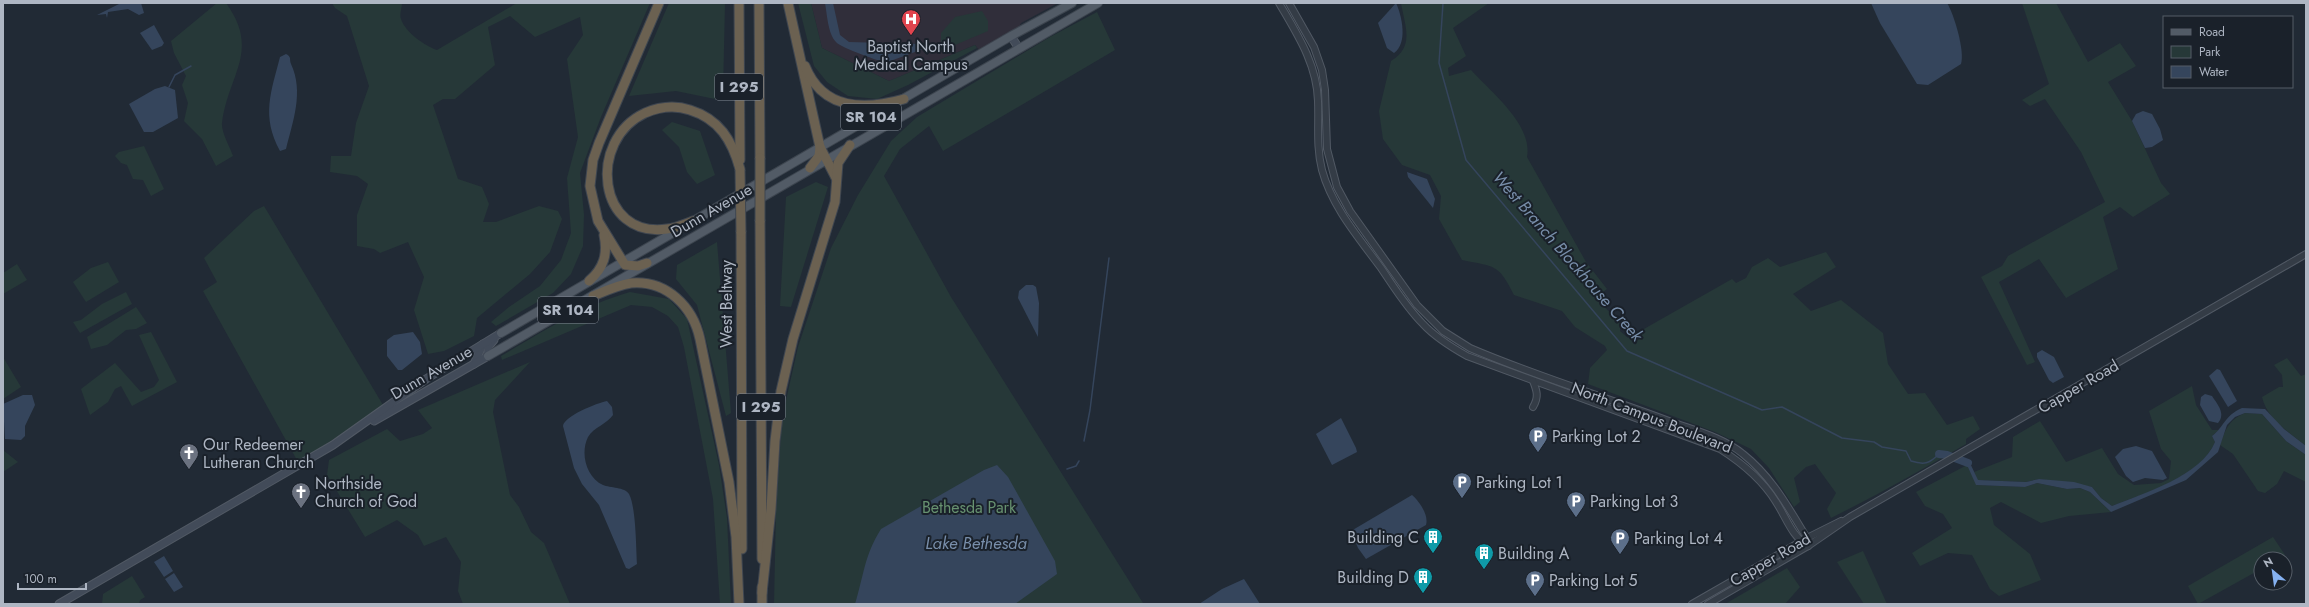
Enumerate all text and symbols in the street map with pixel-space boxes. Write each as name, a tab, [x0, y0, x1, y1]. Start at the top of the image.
hospital icon: Baptist North Medical Campus	[900, 8, 922, 36]
legend	[2163, 16, 2293, 88]
text: Road	[2199, 23, 2225, 41]
place label: Baptist North Medical Campus	[854, 35, 968, 76]
text: Park	[2199, 43, 2221, 61]
text: Water	[2199, 63, 2230, 81]
road number: I 295	[715, 74, 763, 100]
road number: SR 104	[841, 104, 901, 130]
water label: West Branch Blockhouse Creek	[1487, 166, 1649, 347]
street label: Dunn Avenue	[666, 178, 756, 243]
street label: West Beltway	[715, 259, 738, 348]
road number: SR 104	[538, 297, 598, 323]
street label: Dunn Avenue	[386, 340, 476, 405]
street label: Capper Road	[2034, 354, 2123, 419]
street label: North Campus Boulevard	[1568, 376, 1736, 459]
road number: I 295	[737, 394, 785, 420]
parking icon: Parking Lot 2	[1527, 425, 1549, 453]
place label: Parking Lot 2	[1552, 425, 1641, 448]
place label: Our Redeemer Lutheran Church	[203, 433, 314, 474]
church icon: Our Redeemer Lutheran Church	[178, 442, 200, 470]
parking icon: Parking Lot 1	[1451, 471, 1473, 499]
place label: Parking Lot 1	[1476, 471, 1563, 494]
place label: Northside Church of God	[315, 472, 417, 513]
church icon: Northside Church of God	[290, 481, 312, 509]
parking icon: Parking Lot 3	[1565, 490, 1587, 518]
place label: Parking Lot 3	[1590, 490, 1679, 513]
park label: Bethesda Park	[922, 496, 1017, 519]
place label: Building C	[1347, 526, 1419, 549]
building icon: Building C	[1422, 526, 1444, 554]
parking icon: Parking Lot 4	[1609, 527, 1631, 555]
place label: Parking Lot 4	[1634, 527, 1723, 550]
street label: Capper Road	[1726, 527, 1815, 592]
water label: Lake Bethesda	[925, 531, 1027, 555]
building icon: Building A	[1473, 542, 1495, 570]
place label: Building A	[1498, 542, 1570, 565]
north arrow	[2253, 551, 2293, 591]
text: N	[2260, 553, 2276, 571]
scale bar	[18, 565, 86, 591]
place label: Building D	[1337, 566, 1409, 589]
building icon: Building D	[1412, 566, 1434, 594]
parking icon: Parking Lot 5	[1524, 569, 1546, 597]
place label: Parking Lot 5	[1549, 569, 1638, 592]
text: 100 m	[24, 570, 57, 588]

